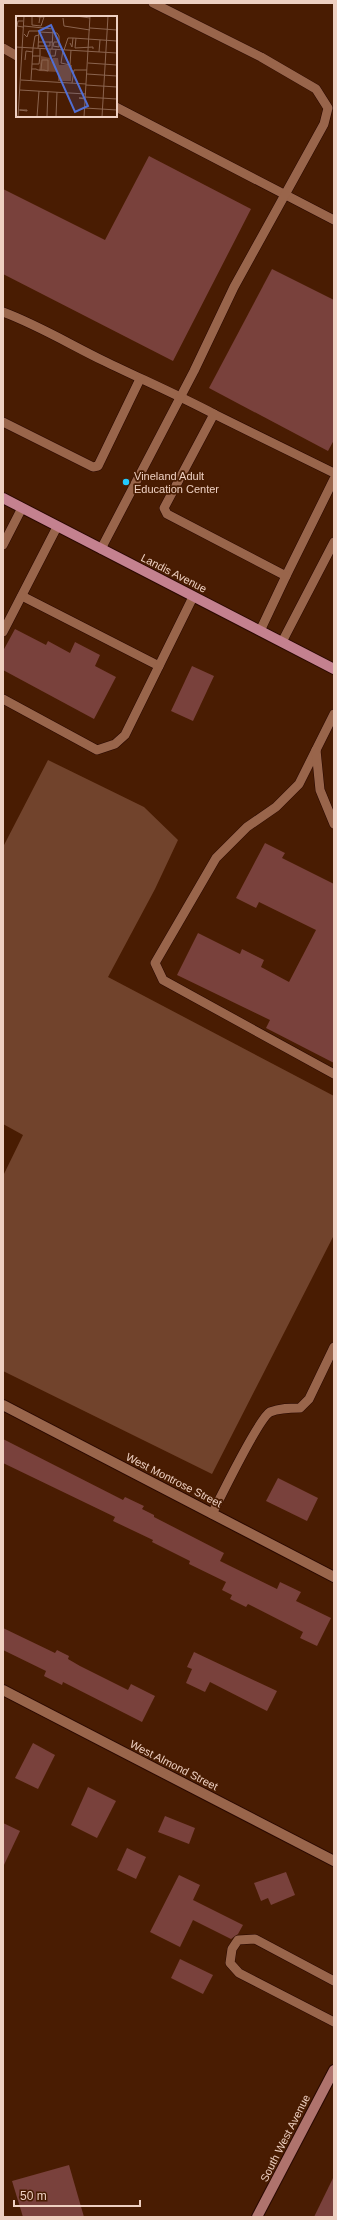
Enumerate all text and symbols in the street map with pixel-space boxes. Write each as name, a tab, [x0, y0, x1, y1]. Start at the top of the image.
inset map	[16, 16, 117, 117]
place label: Vineland Adult Education Center	[134, 470, 219, 495]
marker: Vineland Adult Education Center	[121, 477, 131, 487]
street label: Landis Avenue	[139, 551, 209, 595]
street label: West Montrose Street	[124, 1451, 224, 1509]
street label: West Almond Street	[128, 1738, 220, 1792]
street label: South West Avenue	[258, 2092, 312, 2184]
scale bar	[14, 2182, 140, 2208]
text: 50 m	[20, 2189, 47, 2203]

